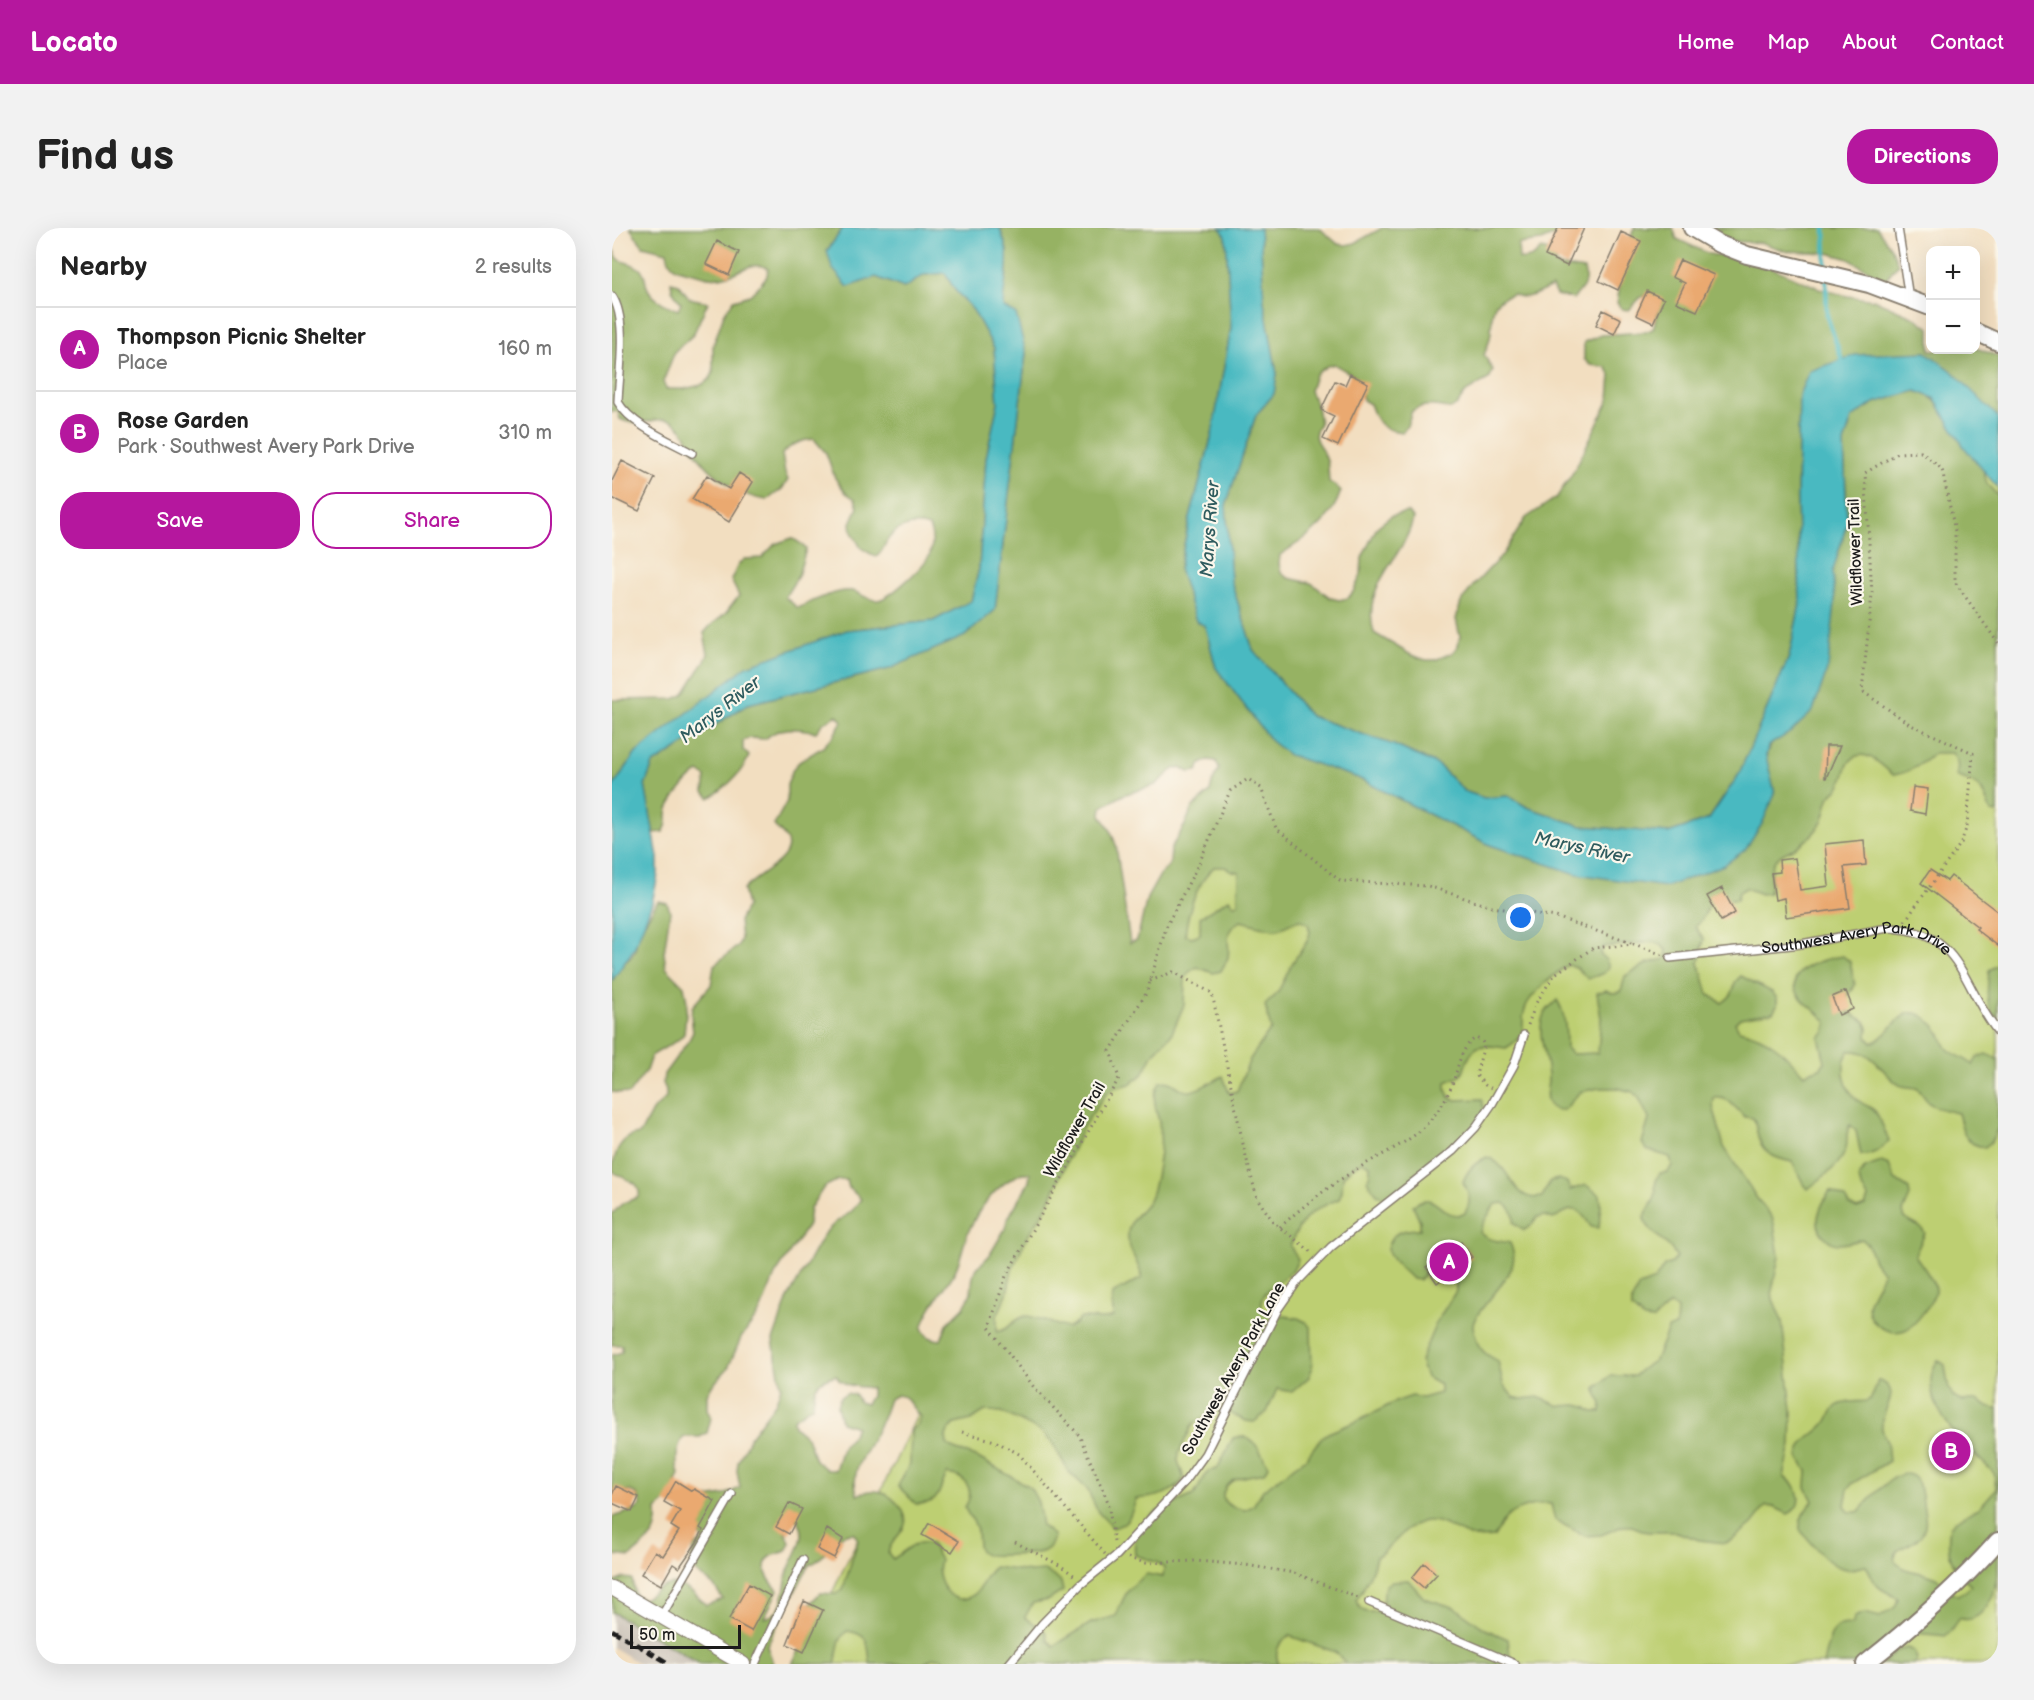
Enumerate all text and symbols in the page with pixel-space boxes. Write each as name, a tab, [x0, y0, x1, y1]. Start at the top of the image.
text: Locato	[30, 26, 118, 59]
text: Home	[1677, 30, 1734, 55]
text: Map	[1767, 30, 1809, 55]
text: About	[1842, 30, 1897, 55]
text: Contact	[1930, 30, 2004, 55]
button: Directions	[1847, 129, 1998, 184]
text: Find us	[36, 131, 174, 182]
map controls	[1926, 246, 1980, 354]
button: +	[1926, 246, 1980, 300]
text: Nearby	[60, 252, 147, 283]
text: 2 results	[475, 255, 552, 279]
button: −	[1926, 300, 1980, 354]
text: Thompson Picnic Shelter	[117, 324, 366, 351]
text: A	[73, 337, 86, 361]
text: 160 m	[498, 337, 552, 361]
text: Place	[117, 351, 168, 375]
text: Rose Garden	[117, 408, 249, 435]
text: B	[72, 421, 87, 445]
text: 310 m	[498, 421, 552, 445]
text: Park · Southwest Avery Park Drive	[117, 435, 415, 459]
water label: Marys River	[1196, 479, 1224, 578]
button: Save	[60, 492, 300, 549]
button: Share	[312, 492, 552, 549]
street label: Wildflower Trail	[1845, 498, 1867, 606]
water label: Marys River	[676, 671, 766, 748]
water label: Marys River	[1533, 828, 1633, 869]
your location	[1506, 903, 1535, 932]
street label: Southwest Avery Park Drive	[1760, 918, 1956, 960]
street label: Wildflower Trail	[1040, 1079, 1110, 1181]
pin: A	[1430, 1240, 1468, 1284]
street label: Southwest Avery Park Lane	[1179, 1279, 1290, 1459]
pin: B	[1932, 1428, 1970, 1474]
scale bar	[630, 1622, 741, 1650]
text: 50 m	[639, 1626, 675, 1645]

